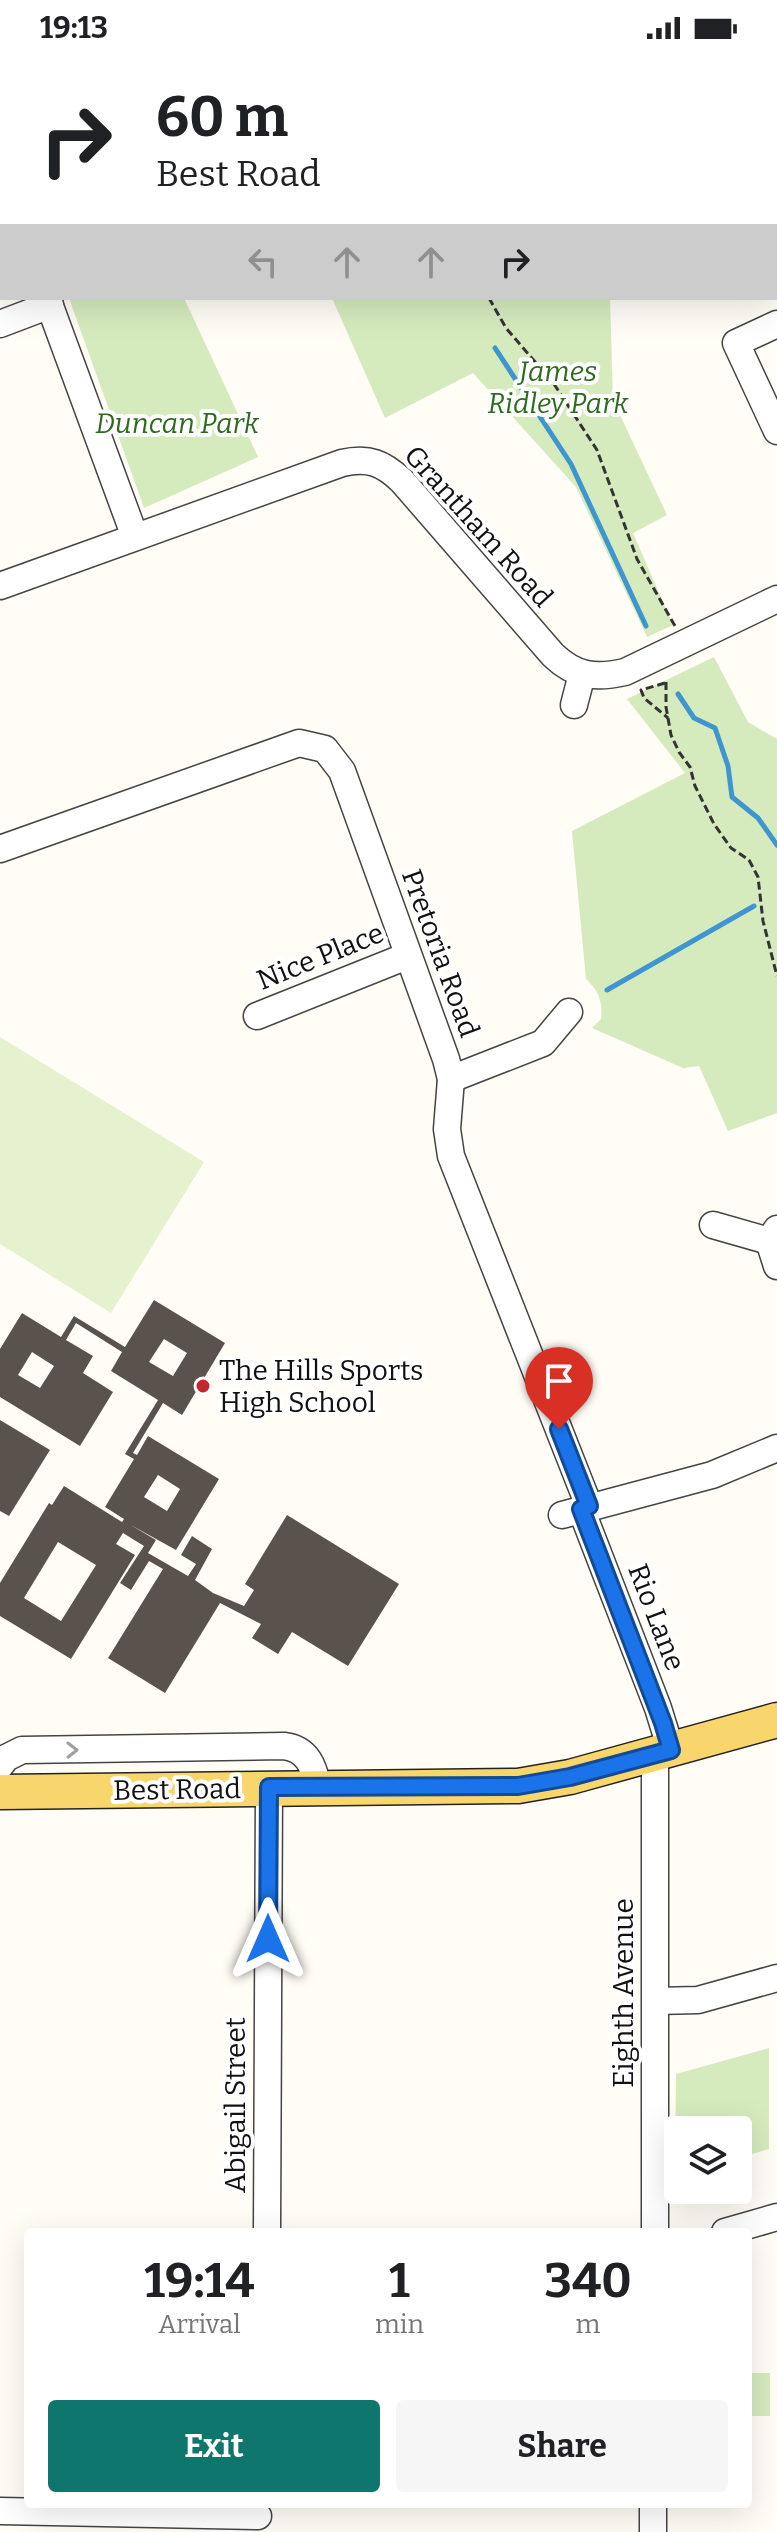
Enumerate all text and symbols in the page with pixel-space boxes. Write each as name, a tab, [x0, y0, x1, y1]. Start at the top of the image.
text: 19:13	[40, 10, 108, 46]
text: 60 m	[156, 84, 288, 151]
icon: right	[24, 88, 128, 192]
text: Best Road	[156, 152, 321, 196]
icon: left	[241, 240, 285, 284]
icon: ahead	[325, 240, 369, 284]
icon: ahead	[409, 240, 453, 284]
icon: right	[493, 240, 537, 284]
park label: James Ridley Park	[488, 355, 629, 420]
park label: Duncan Park	[95, 407, 260, 440]
street label: Grantham Road	[397, 439, 560, 614]
street label: Pretoria Road	[395, 865, 486, 1042]
street label: Nice Place	[252, 916, 388, 997]
pin	[525, 1347, 593, 1429]
place label: The Hills Sports High School	[219, 1354, 423, 1419]
icon: arrive	[537, 1359, 581, 1403]
marker: The Hills Sports High School	[194, 1377, 212, 1395]
street label: Rio Lane	[621, 1559, 692, 1675]
one-way arrow	[66, 1741, 79, 1759]
street label: Best Road	[113, 1772, 241, 1807]
position arrow	[226, 1897, 310, 1981]
street label: Eighth Avenue	[607, 1898, 640, 2088]
street label: Abigail Street	[219, 2017, 252, 2193]
map controls	[664, 2116, 752, 2204]
button: layers	[664, 2116, 752, 2204]
text: 19:14	[144, 2252, 255, 2310]
text: 1	[389, 2252, 410, 2310]
text: 340	[544, 2252, 632, 2310]
text: Arrival	[158, 2309, 241, 2340]
text: min	[375, 2309, 424, 2340]
text: m	[576, 2309, 600, 2340]
button: Exit	[48, 2400, 380, 2492]
button: Share	[396, 2400, 728, 2492]

